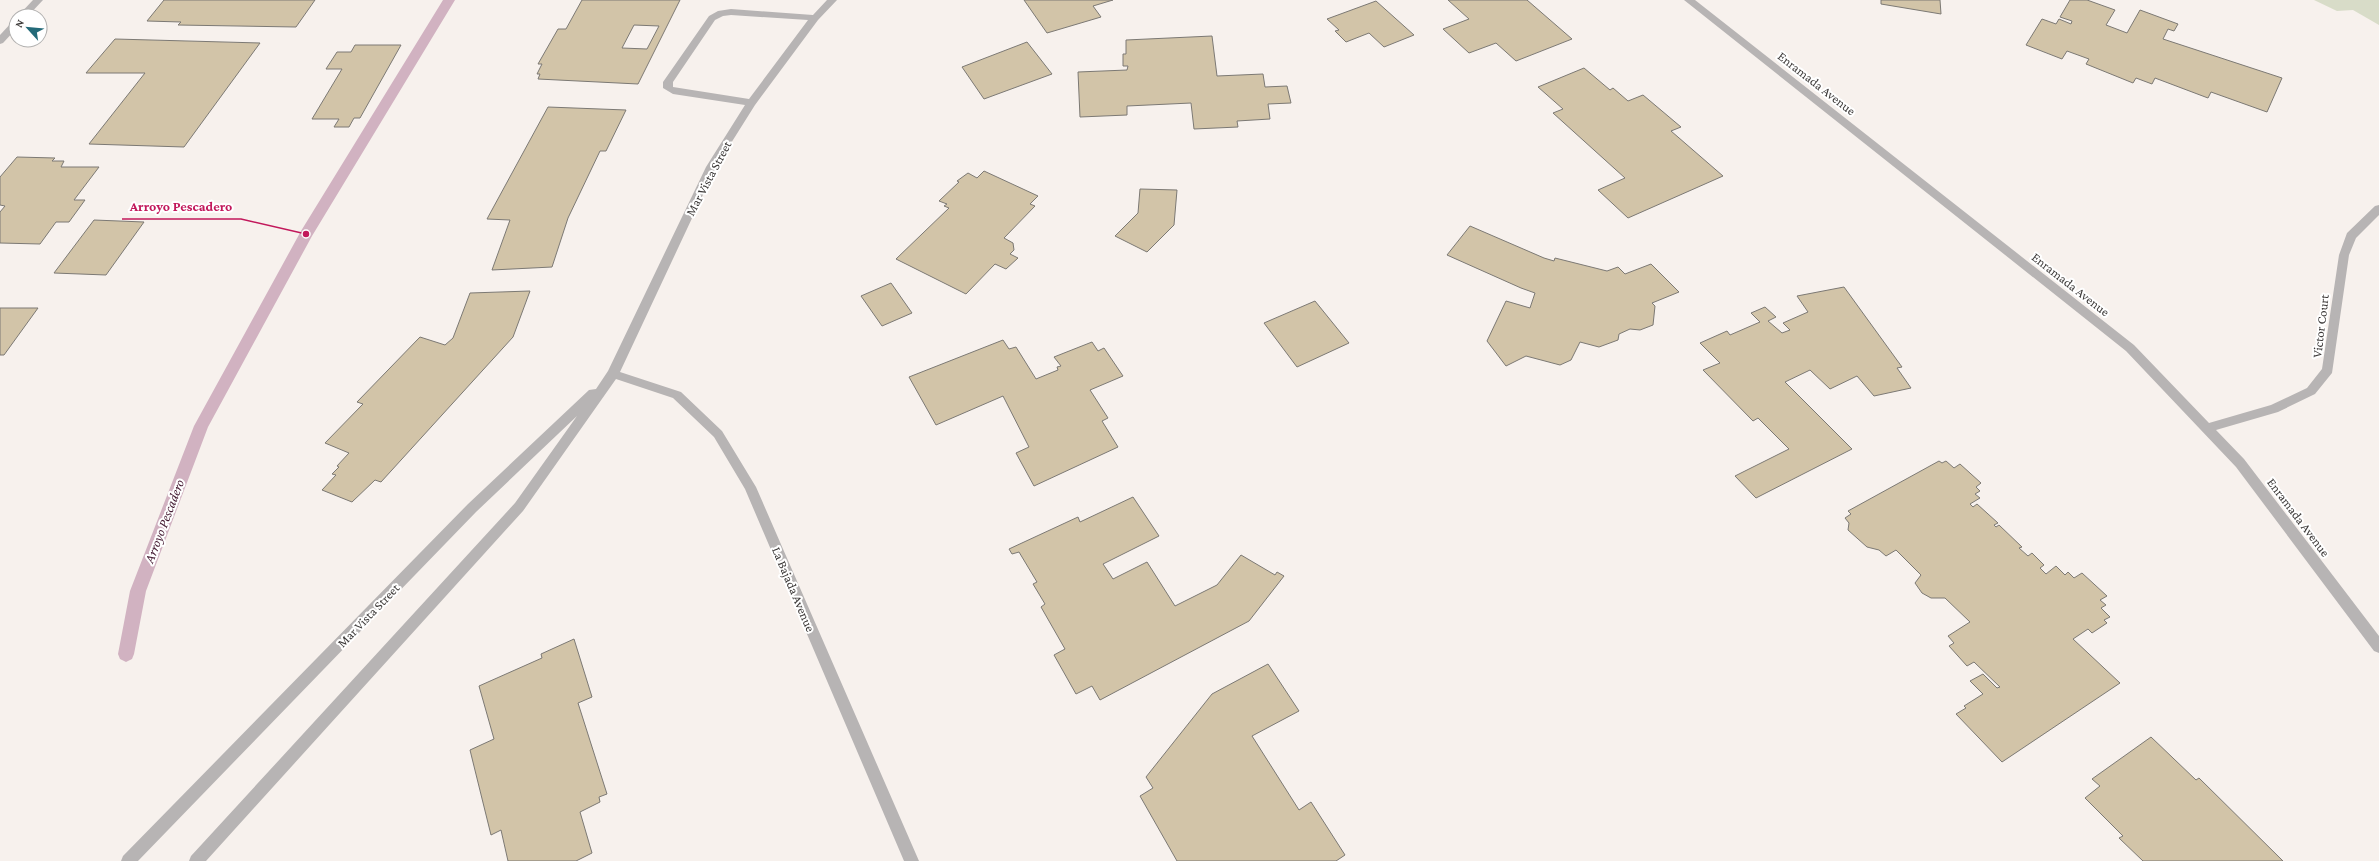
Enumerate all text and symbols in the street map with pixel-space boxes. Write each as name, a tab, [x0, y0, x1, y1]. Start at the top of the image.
north arrow	[8, 8, 48, 48]
text: N	[12, 17, 26, 30]
street label: Enramada Avenue	[1775, 48, 1859, 119]
street label: Mar Vista Street	[682, 138, 735, 218]
callout: Arroyo Pescadero	[122, 193, 241, 219]
text: Arroyo Pescadero	[129, 198, 232, 214]
street label: Enramada Avenue	[2029, 249, 2113, 320]
street label: Victor Court	[2309, 293, 2332, 359]
street label: Enramada Avenue	[2264, 475, 2333, 560]
water label: Arroyo Pescadero	[140, 477, 187, 566]
street label: La Bajada Avenue	[768, 544, 818, 635]
street label: Mar Vista Street	[334, 580, 403, 650]

